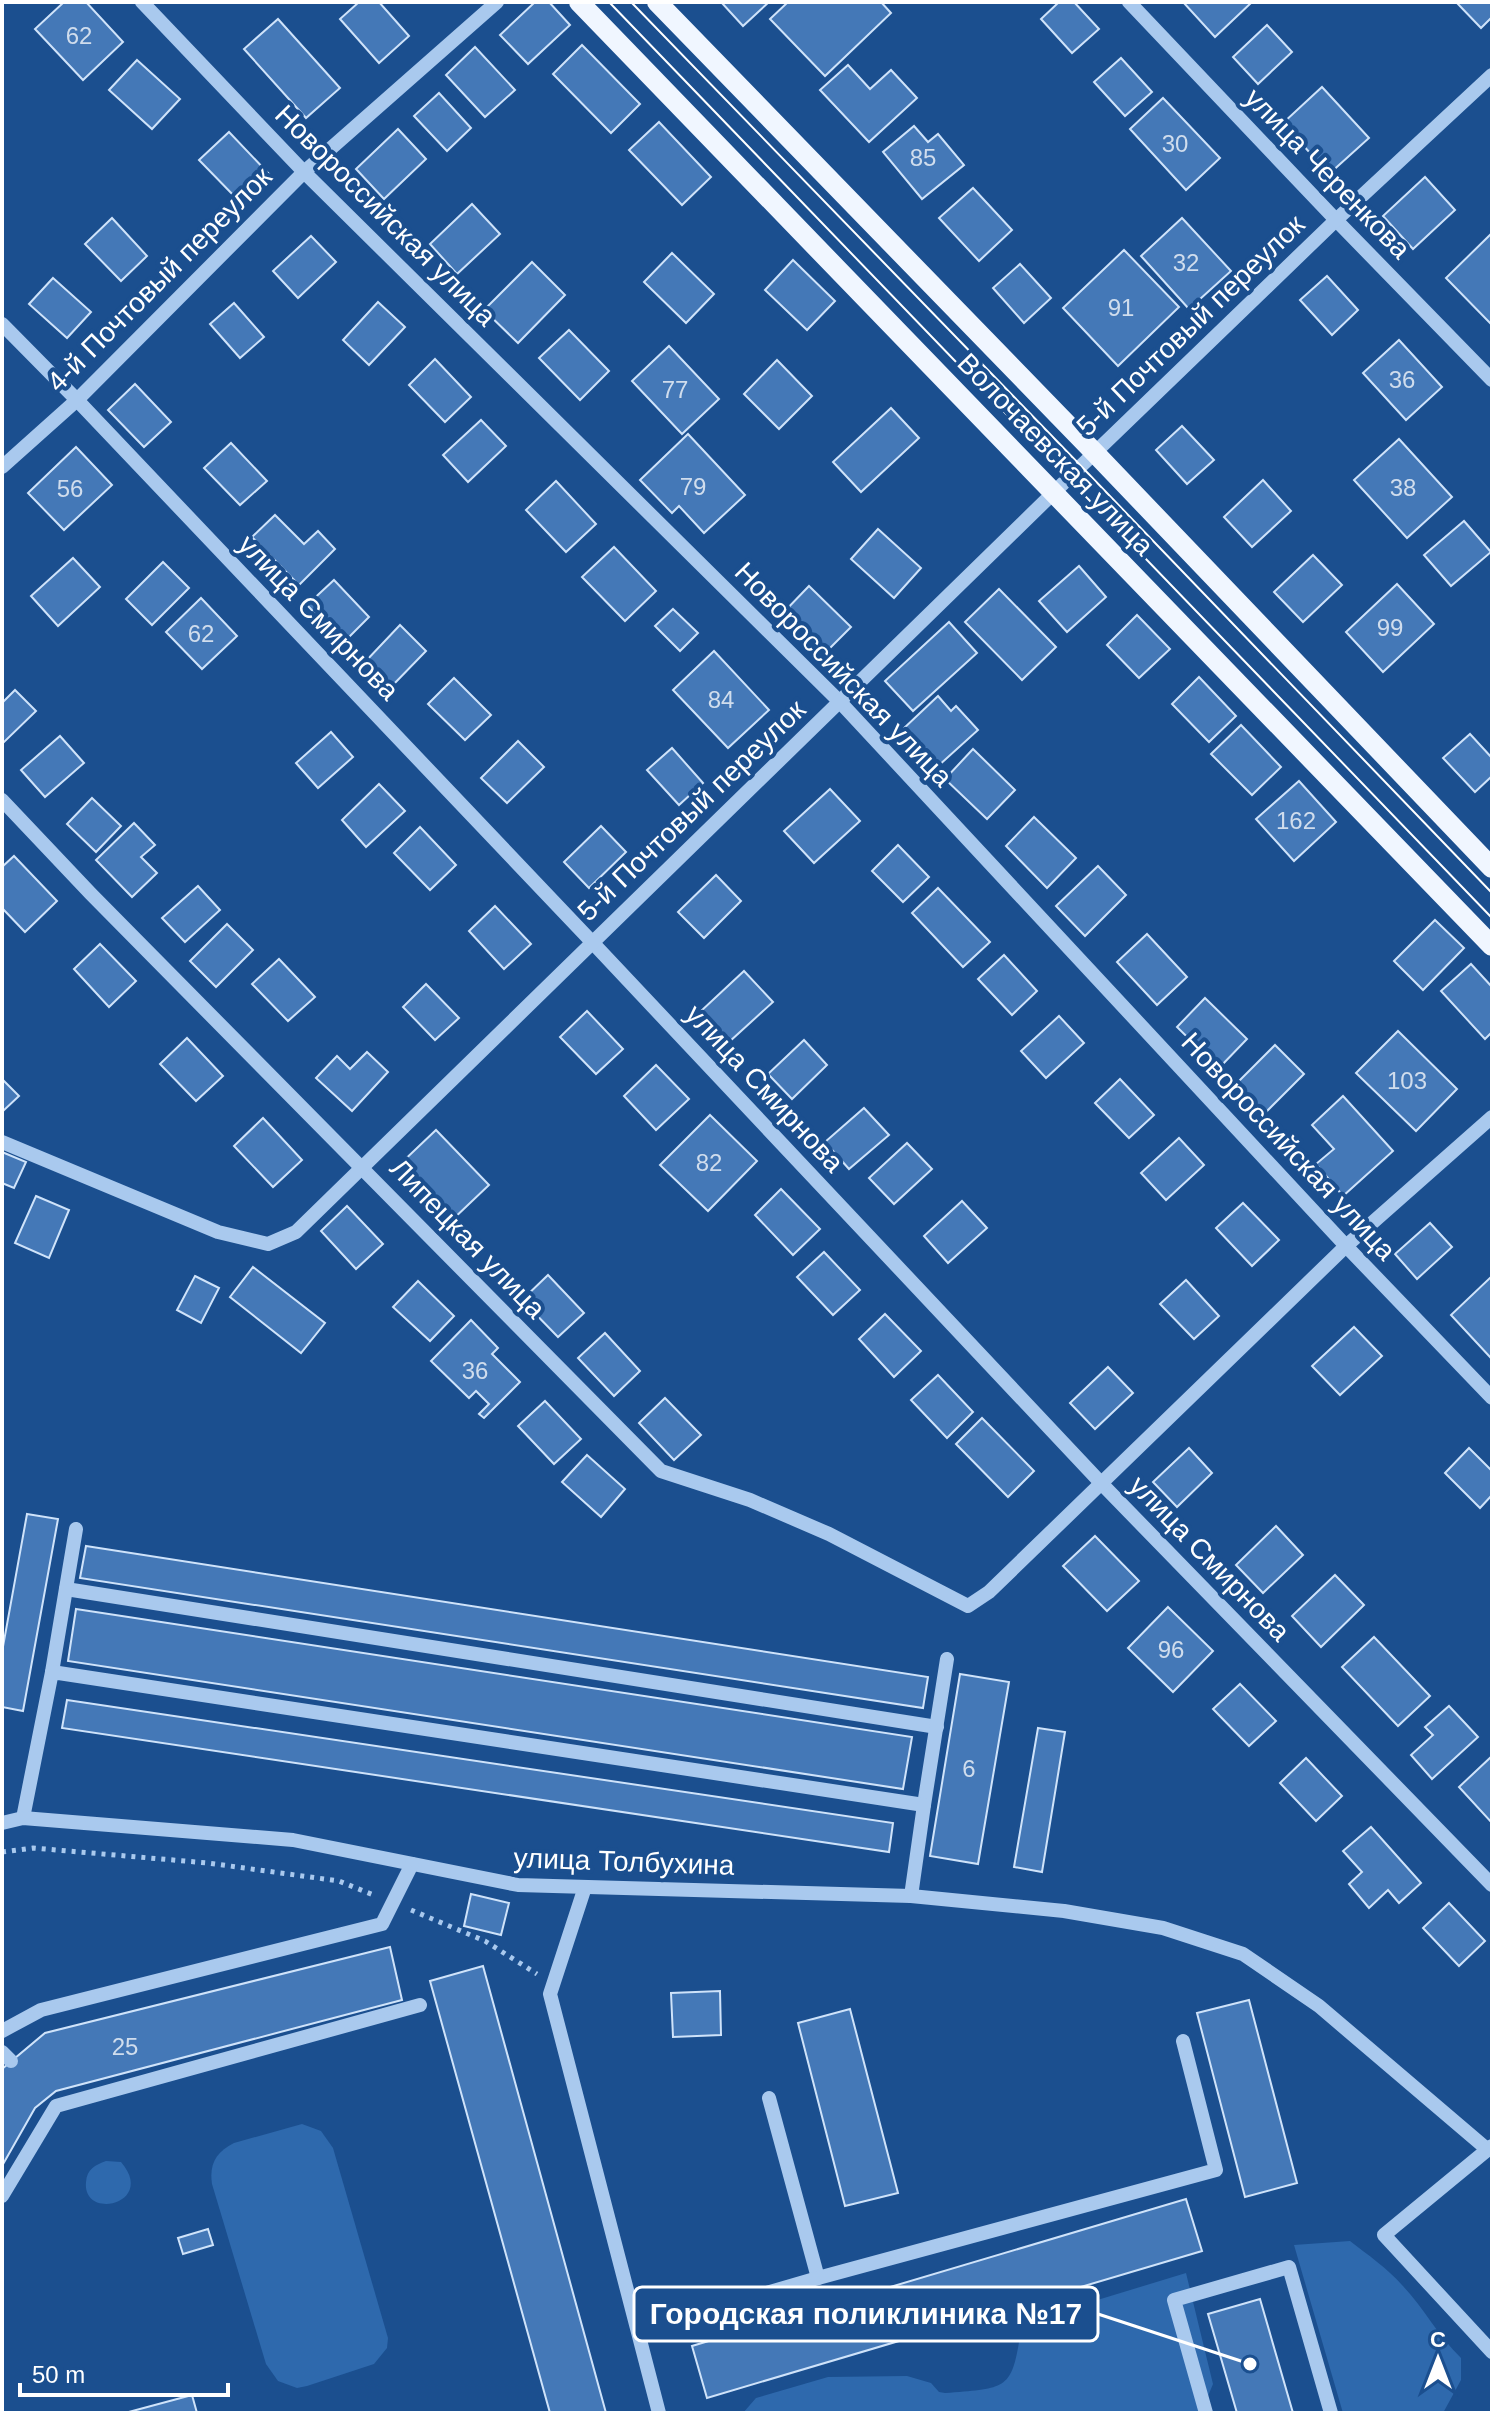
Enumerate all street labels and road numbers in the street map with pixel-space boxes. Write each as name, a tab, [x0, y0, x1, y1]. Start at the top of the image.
street label: улица Черенкова	[1239, 82, 1417, 265]
street label: Новороссийская улица	[269, 99, 503, 332]
street label: 4-й Почтовый переулок	[41, 160, 278, 398]
street label: 5-й Почтовый переулок	[1070, 208, 1311, 442]
street label: Волочаевская улица	[951, 347, 1160, 562]
street label: улица Смирнова	[232, 529, 405, 706]
street label: Новороссийская улица	[729, 556, 959, 793]
street label: 5-й Почтовый переулок	[571, 693, 812, 927]
street label: улица Смирнова	[679, 999, 850, 1178]
street label: Новороссийская улица	[1175, 1027, 1402, 1266]
street label: Липецкая улица	[384, 1152, 552, 1325]
street label: улица Смирнова	[1123, 1470, 1296, 1647]
street label: улица Толбухина	[513, 1842, 735, 1881]

